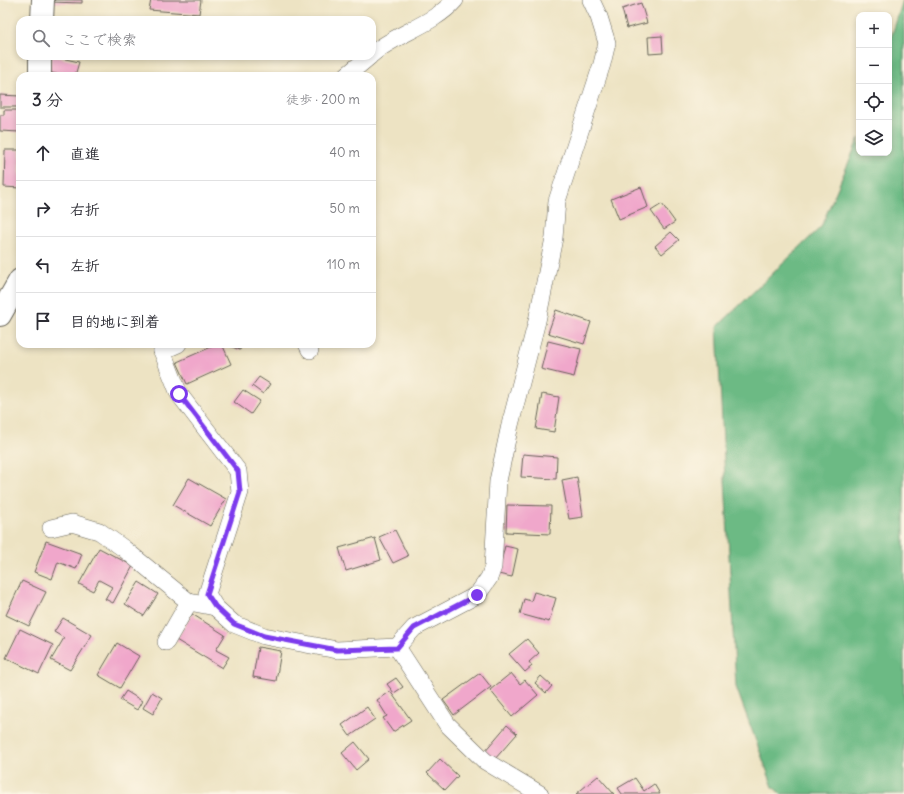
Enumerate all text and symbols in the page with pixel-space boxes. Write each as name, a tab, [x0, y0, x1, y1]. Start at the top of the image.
map controls	[856, 12, 892, 156]
button: +	[856, 12, 892, 48]
search box	[16, 16, 376, 60]
icon: search	[30, 27, 52, 49]
text: ここで検索	[62, 30, 137, 49]
button: −	[856, 48, 892, 84]
button: locate	[856, 84, 892, 120]
text: 3 分	[32, 89, 63, 111]
text: 徒歩 · 200 m	[286, 91, 360, 108]
button: layers	[856, 120, 892, 156]
icon: ahead	[32, 142, 54, 164]
text: 直進	[70, 144, 100, 163]
text: 40 m	[329, 144, 360, 161]
icon: right	[32, 198, 54, 220]
text: 右折	[70, 200, 100, 219]
text: 50 m	[329, 200, 360, 217]
icon: left	[32, 254, 54, 276]
text: 左折	[70, 256, 100, 275]
text: 110 m	[327, 256, 360, 273]
icon: arrive	[32, 310, 54, 332]
text: 目的地に到着	[70, 312, 160, 331]
route start	[170, 385, 188, 403]
route end	[468, 586, 486, 604]

